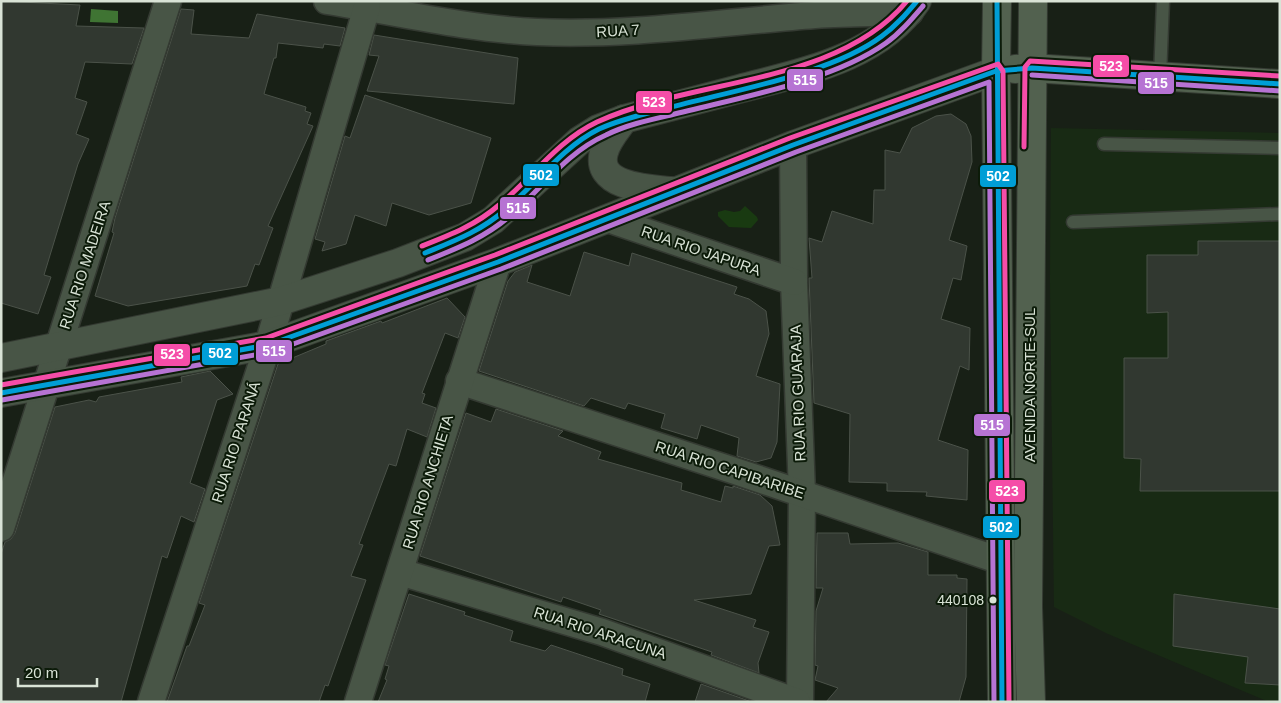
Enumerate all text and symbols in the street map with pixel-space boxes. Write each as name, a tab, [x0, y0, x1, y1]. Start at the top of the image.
street label: RUA 7	[596, 21, 640, 40]
line badge: 523	[1092, 54, 1130, 78]
text: 523	[1099, 58, 1123, 74]
line badge: 515	[786, 68, 824, 92]
line badge: 515	[1137, 71, 1175, 95]
text: 515	[793, 72, 817, 88]
text: 515	[1144, 75, 1168, 91]
line badge: 523	[635, 90, 673, 114]
text: 523	[642, 94, 666, 110]
line badge: 502	[522, 163, 560, 187]
line badge: 502	[979, 164, 1017, 188]
text: 502	[529, 167, 553, 183]
text: 502	[986, 168, 1010, 184]
line badge: 515	[499, 196, 537, 220]
street label: RUA RIO MADEIRA	[56, 198, 113, 331]
text: 515	[506, 200, 530, 216]
street label: RUA RIO JAPURA	[639, 222, 763, 279]
street label: AVENIDA NORTE-SUL	[1021, 308, 1038, 462]
street label: RUA RIO GUARAJA	[787, 324, 808, 462]
line badge: 515	[255, 339, 293, 363]
line badge: 502	[201, 342, 239, 366]
line badge: 523	[153, 343, 191, 367]
text: 515	[262, 343, 286, 359]
text: 502	[208, 345, 232, 361]
text: 523	[160, 346, 184, 362]
street label: RUA RIO PARANÁ	[208, 379, 263, 505]
street label: RUA RIO ANCHIETA	[399, 413, 456, 551]
line badge: 515	[973, 413, 1011, 437]
text: 515	[980, 417, 1004, 433]
street label: RUA RIO CAPIBARIBE	[653, 437, 807, 502]
line badge: 523	[988, 479, 1026, 503]
text: 523	[995, 483, 1019, 499]
line badge: 502	[982, 515, 1020, 539]
text: 502	[989, 519, 1013, 535]
place label: 440108	[937, 592, 984, 608]
marker: 440108	[988, 595, 998, 605]
street label: RUA RIO ARACUNA	[532, 603, 669, 662]
scale bar	[18, 656, 96, 688]
text: 20 m	[25, 664, 58, 681]

